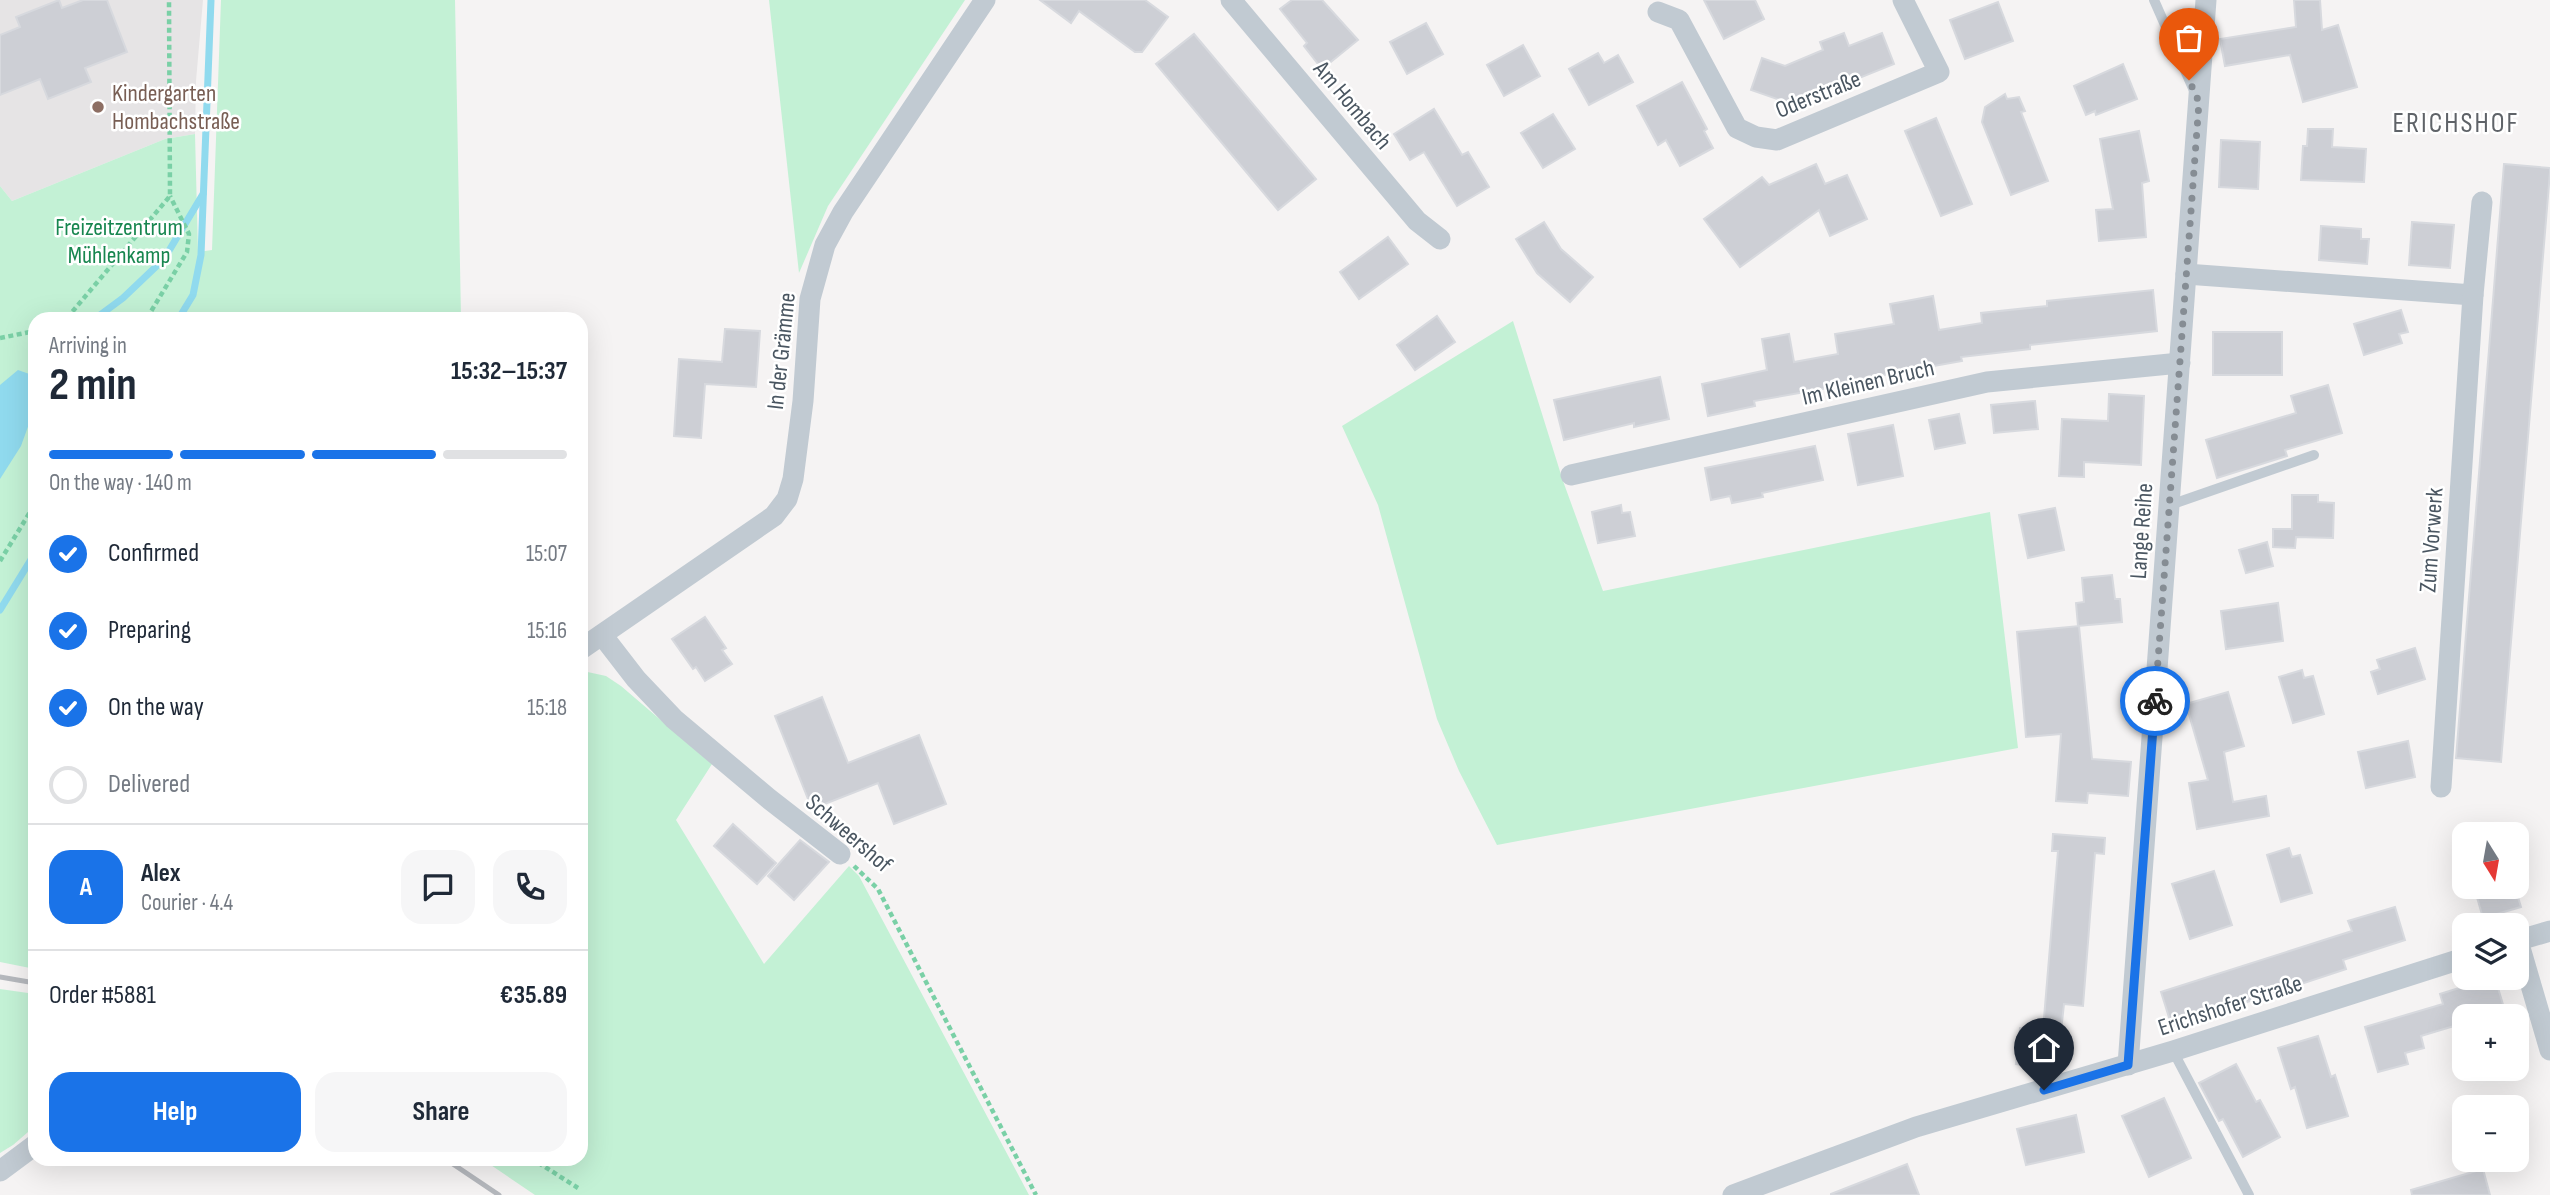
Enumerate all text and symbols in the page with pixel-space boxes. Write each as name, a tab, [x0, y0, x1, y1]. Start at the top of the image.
pin	[2159, 8, 2219, 80]
icon: bag	[2170, 19, 2208, 57]
street label: Am Hombach	[1307, 54, 1398, 155]
street label: Oderstraße	[1771, 64, 1865, 125]
place label: Kindergarten Hombachstraße	[112, 79, 240, 136]
marker: Kindergarten Hombachstraße	[90, 99, 106, 115]
district label: ERICHSHOF	[2393, 107, 2519, 140]
park label: Freizeitzentrum Mühlenkamp	[55, 213, 183, 270]
street label: In der Grämme	[761, 291, 802, 411]
text: Arriving in	[49, 332, 127, 360]
street label: Im Kleinen Bruch	[1799, 353, 1937, 412]
text: 15:32–15:37	[451, 356, 567, 387]
text: 2 min	[49, 358, 137, 413]
text: On the way · 140 m	[49, 469, 192, 497]
street label: Lange Reihe	[2124, 482, 2159, 580]
street label: Zum Vorwerk	[2413, 487, 2450, 594]
icon: check	[49, 535, 87, 573]
text: Confirmed	[108, 538, 199, 569]
text: 15:07	[526, 540, 567, 568]
icon: check	[49, 612, 87, 650]
text: Preparing	[108, 615, 191, 646]
text: 15:16	[527, 617, 567, 645]
courier	[2120, 666, 2190, 736]
icon: bike	[2136, 682, 2174, 720]
icon: check	[49, 689, 87, 727]
text: On the way	[108, 692, 204, 723]
text: 15:18	[527, 694, 567, 722]
text: Delivered	[108, 769, 190, 800]
street label: Schweershof	[800, 788, 899, 879]
north arrow	[2452, 822, 2529, 900]
map controls	[2452, 822, 2529, 1172]
button: chat	[401, 850, 475, 924]
button: phone	[493, 850, 567, 924]
text: Alex	[141, 858, 181, 889]
text: A	[80, 872, 92, 903]
text: Courier · 4.4	[141, 889, 233, 917]
button: layers	[2452, 913, 2529, 990]
street label: Erichshofer Straße	[2154, 969, 2306, 1042]
text: Order #5881	[49, 980, 156, 1011]
text: €35.89	[500, 980, 567, 1011]
button: +	[2452, 1004, 2529, 1081]
pin	[2014, 1018, 2074, 1090]
icon: home	[2025, 1029, 2063, 1067]
button: Help	[49, 1072, 301, 1152]
button: Share	[315, 1072, 567, 1152]
button: −	[2452, 1095, 2529, 1172]

